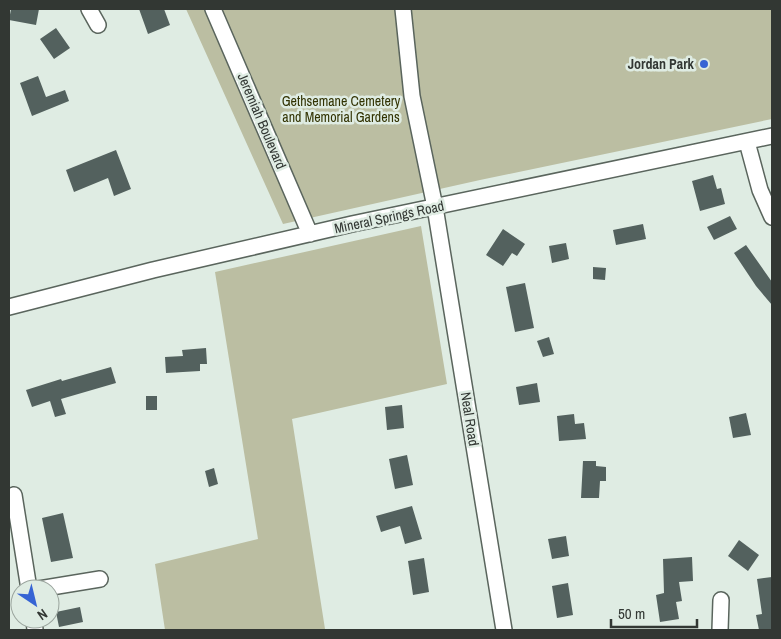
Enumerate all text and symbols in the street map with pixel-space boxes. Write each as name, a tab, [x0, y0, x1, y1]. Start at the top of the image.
place label: Jordan Park	[628, 55, 695, 73]
marker: Jordan Park	[698, 58, 710, 70]
street label: Jeremiah Boulevard	[234, 70, 290, 172]
park label: Gethsemane Cemetery and Memorial Gardens	[282, 92, 401, 126]
street label: Mineral Springs Road	[333, 197, 445, 237]
street label: Neal Road	[457, 391, 483, 447]
north arrow	[10, 579, 60, 629]
scale bar	[611, 596, 697, 628]
text: 50 m	[618, 603, 645, 624]
text: N	[34, 605, 51, 624]

